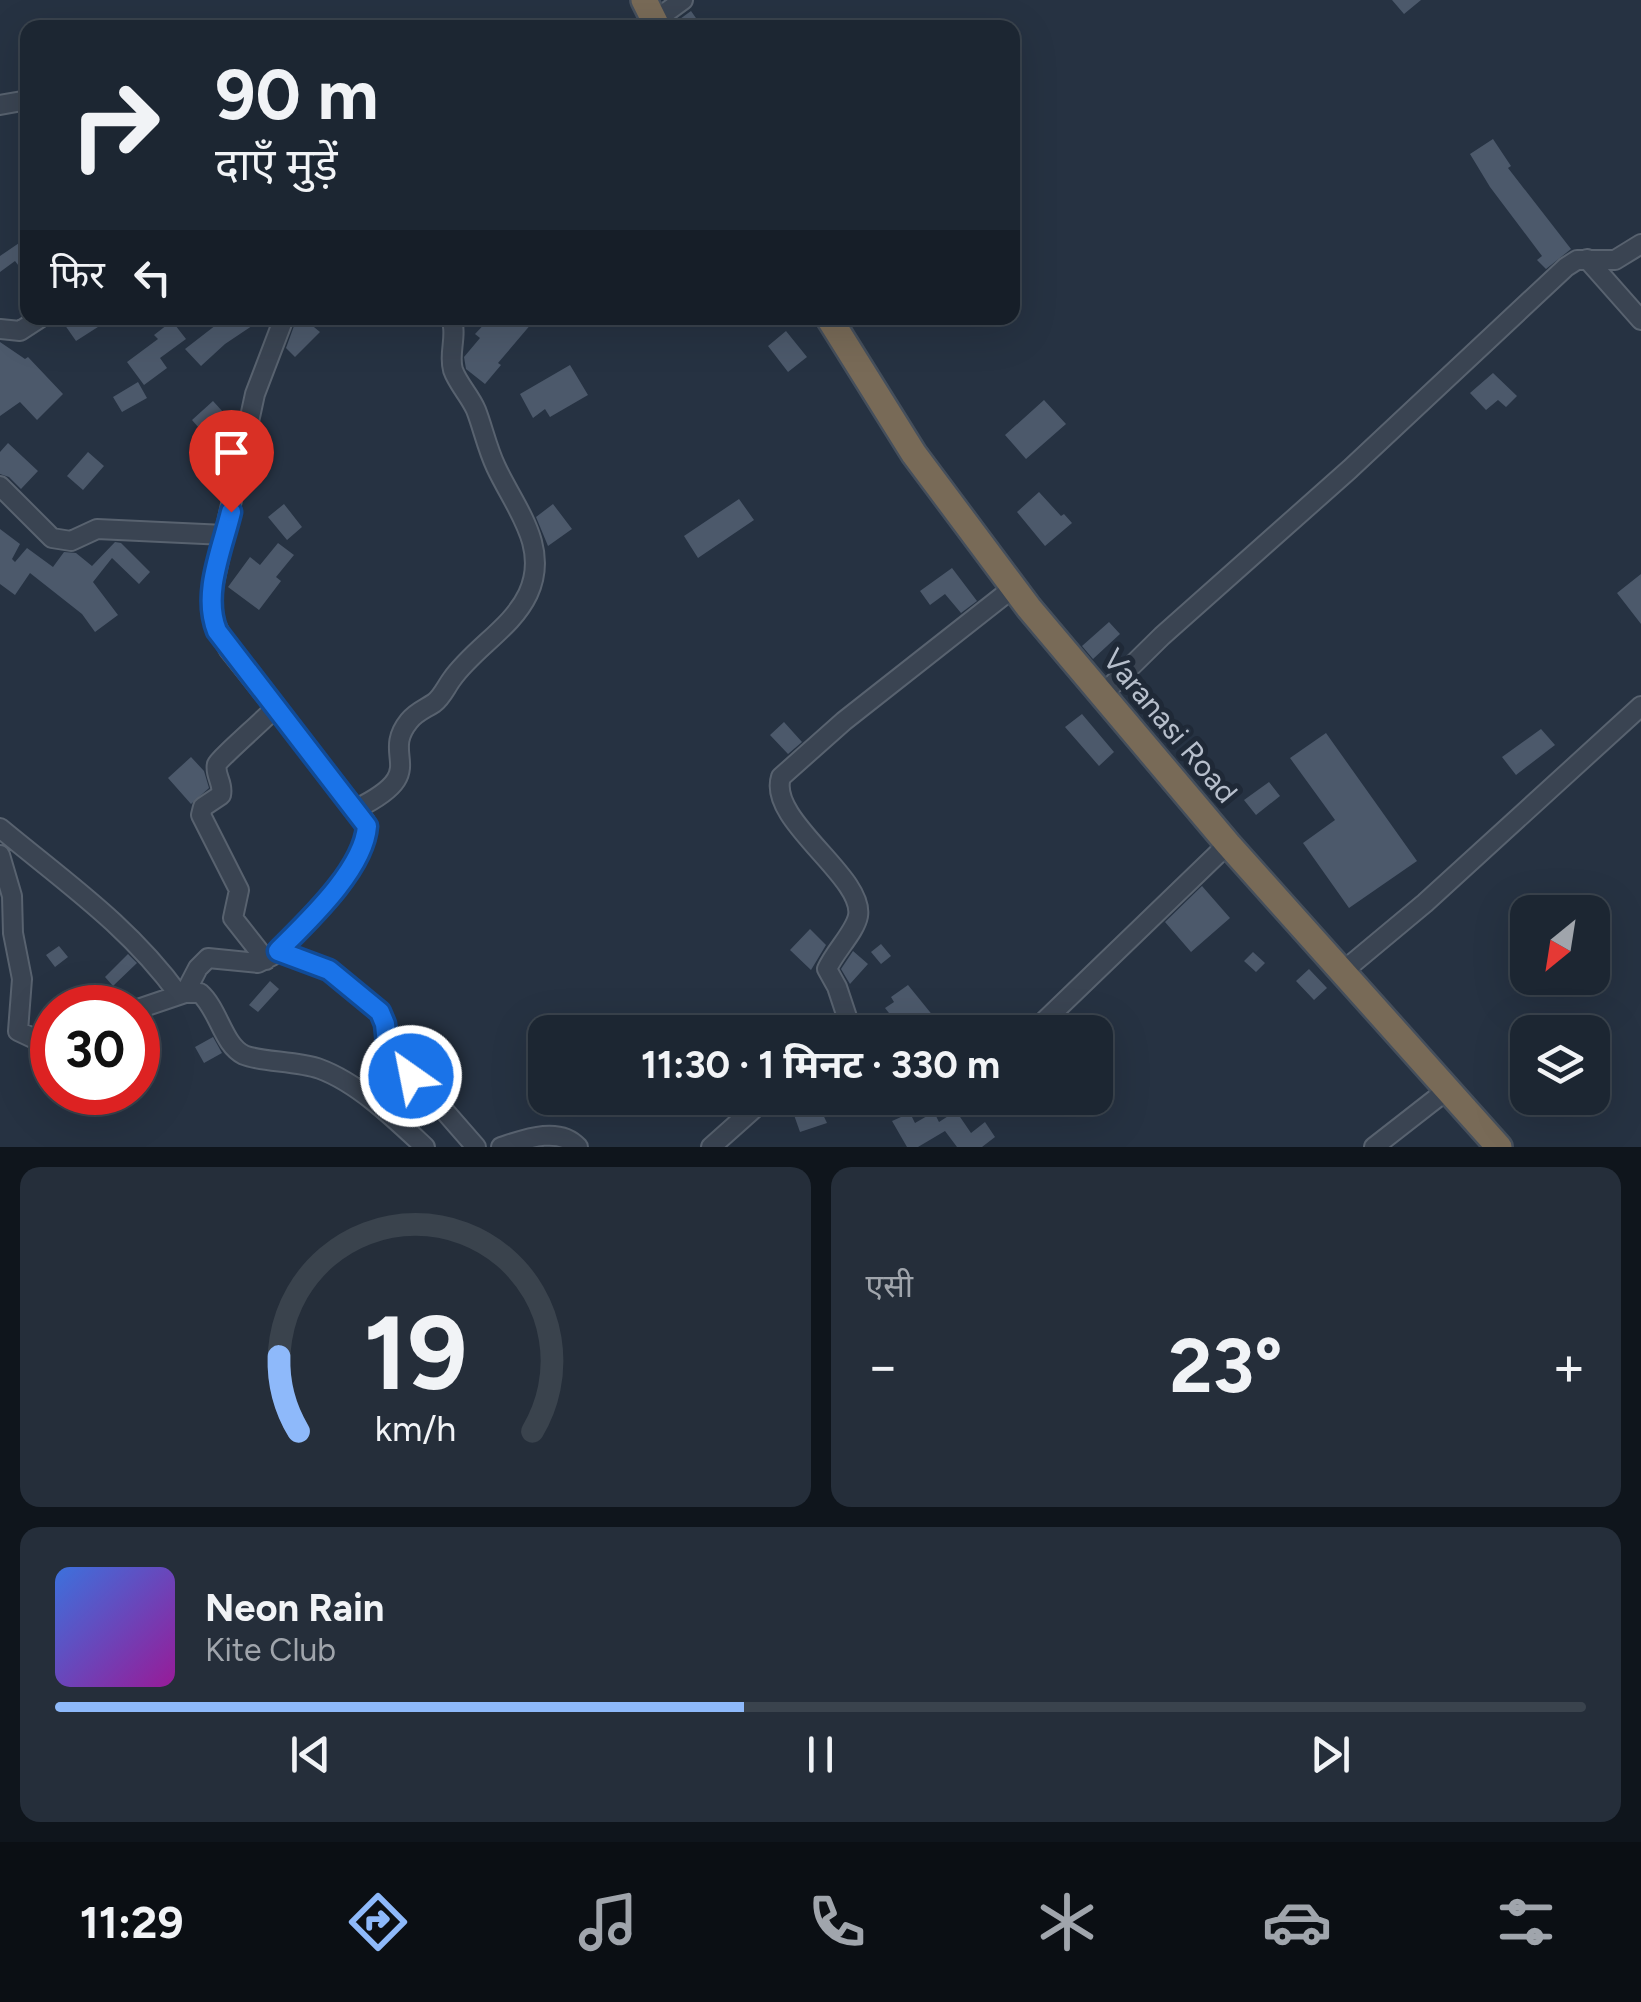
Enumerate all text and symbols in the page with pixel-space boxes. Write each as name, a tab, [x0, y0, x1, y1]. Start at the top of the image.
text: 90 m	[215, 52, 379, 137]
icon: right	[50, 60, 180, 190]
text: दाएँ मुड़ें	[215, 137, 338, 191]
icon: left	[125, 250, 180, 305]
text: फिर	[50, 252, 105, 298]
pin	[189, 410, 274, 513]
icon: arrive	[204, 425, 259, 480]
street label: Varanasi Road	[1095, 641, 1246, 810]
north arrow	[1510, 895, 1610, 995]
map controls	[1510, 895, 1610, 1115]
speed limit sign: 30	[30, 985, 160, 1115]
button: layers	[1510, 1015, 1610, 1115]
position arrow	[359, 1024, 463, 1128]
text: 11:30 · 1 मिनट · 330 m	[641, 1042, 1000, 1088]
text: एसी	[866, 1267, 913, 1305]
text: 19	[363, 1290, 467, 1415]
text: 23°	[1169, 1321, 1282, 1411]
text: −	[866, 1333, 900, 1399]
text: +	[1552, 1333, 1586, 1399]
text: km/h	[374, 1407, 456, 1450]
text: Neon Rain	[205, 1585, 384, 1631]
text: Kite Club	[205, 1631, 336, 1669]
icon: previous	[283, 1727, 338, 1782]
icon: pause	[793, 1727, 848, 1782]
icon: next	[1303, 1727, 1358, 1782]
icon: directions	[343, 1887, 413, 1957]
icon: music	[573, 1887, 643, 1957]
icon: phone	[802, 1887, 872, 1957]
icon: climate	[1032, 1887, 1102, 1957]
icon: car	[1262, 1887, 1332, 1957]
icon: filters	[1491, 1887, 1561, 1957]
text: 11:29	[80, 1895, 183, 1949]

